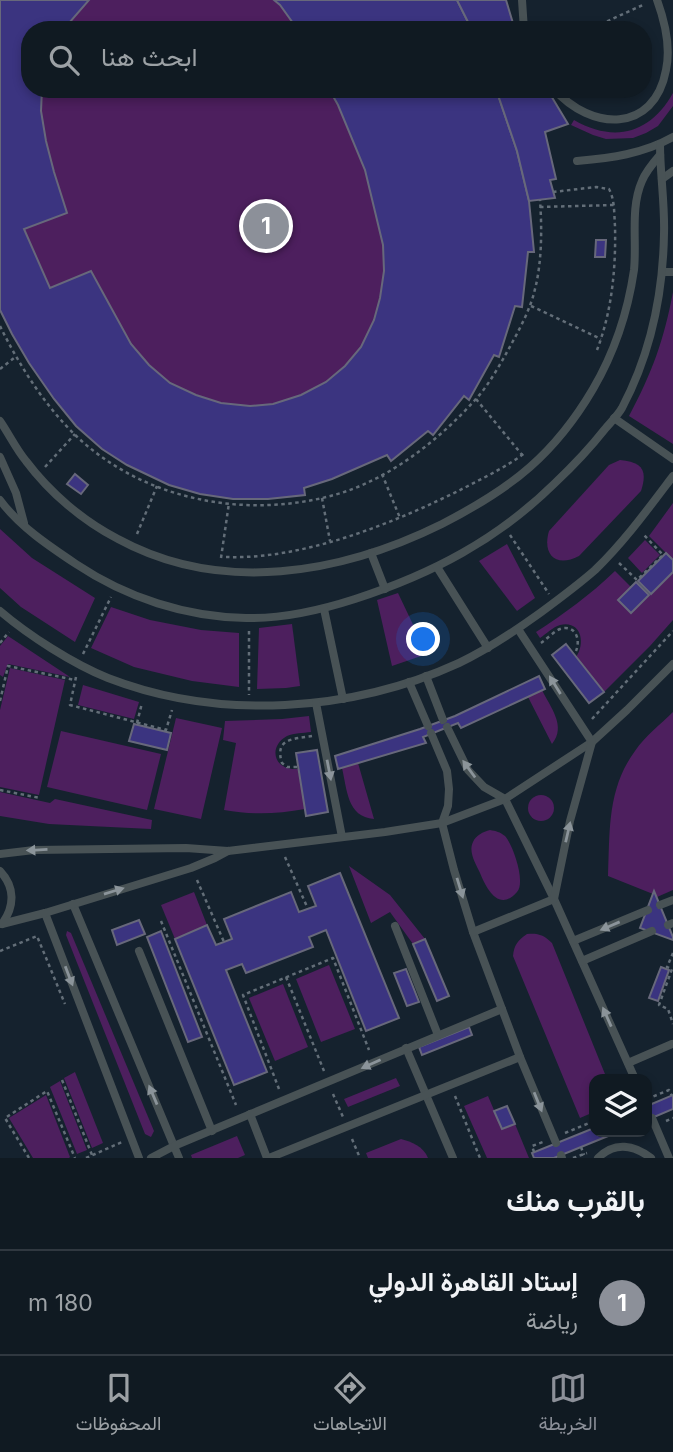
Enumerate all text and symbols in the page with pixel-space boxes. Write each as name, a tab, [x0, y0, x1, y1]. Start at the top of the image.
search box	[21, 21, 652, 98]
icon: search	[45, 41, 83, 79]
text: ابحث هنا	[101, 41, 198, 72]
pin: 1	[243, 200, 289, 252]
your location	[406, 622, 440, 656]
one-way arrow	[549, 676, 562, 695]
one-way arrow	[323, 759, 334, 781]
one-way arrow	[462, 760, 476, 778]
one-way arrow	[563, 821, 574, 843]
one-way arrow	[26, 845, 48, 856]
one-way arrow	[455, 878, 465, 899]
one-way arrow	[104, 886, 125, 896]
one-way arrow	[600, 920, 621, 931]
one-way arrow	[64, 966, 75, 987]
one-way arrow	[601, 1007, 613, 1027]
one-way arrow	[361, 1059, 382, 1070]
map controls	[589, 1074, 652, 1137]
button: layers	[589, 1074, 652, 1137]
one-way arrow	[147, 1084, 158, 1105]
one-way arrow	[533, 1091, 544, 1112]
text: بالقرب منك	[506, 1182, 645, 1218]
text: إستاد القاهرة الدولي	[369, 1266, 578, 1297]
text: 180 m	[28, 1289, 93, 1317]
text: 1	[617, 1289, 627, 1317]
text: رياضة	[526, 1307, 578, 1335]
tab: المحفوظات	[76, 1369, 161, 1440]
tab: الاتجاهات	[313, 1369, 387, 1440]
tab: الخريطة	[538, 1369, 597, 1440]

